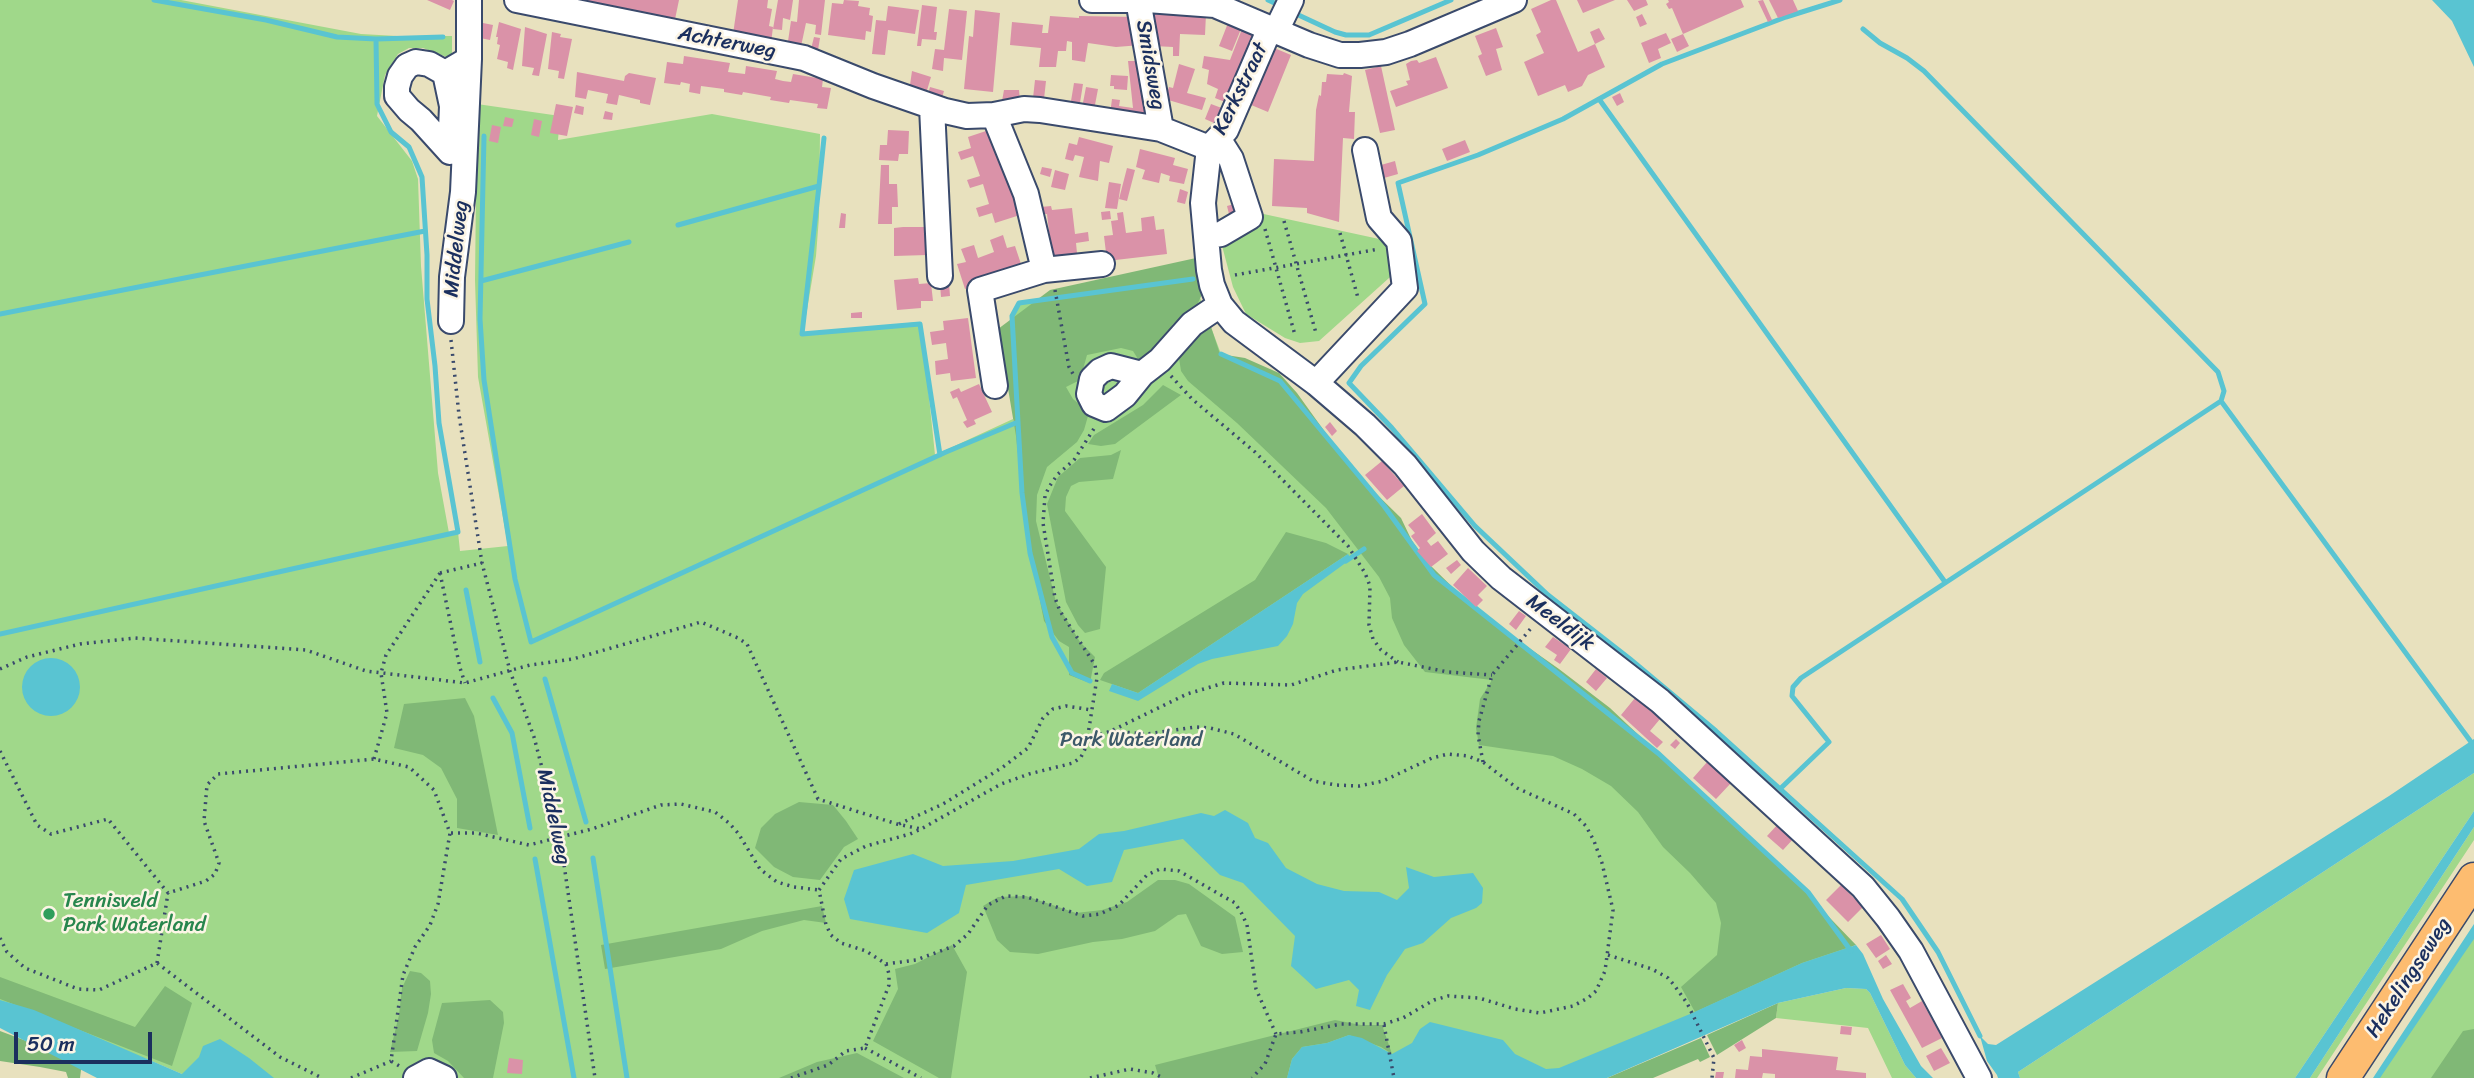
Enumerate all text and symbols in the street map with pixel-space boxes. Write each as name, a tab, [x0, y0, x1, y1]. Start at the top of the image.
street label: Smidsweg	[1130, 18, 1170, 112]
street label: Achterweg	[676, 21, 778, 65]
street label: Kerkstraat	[1208, 39, 1274, 139]
street label: Middelweg	[439, 199, 475, 299]
street label: Meeldijk	[1521, 589, 1599, 657]
park label: Park Waterland	[1060, 728, 1202, 754]
street label: Middelweg	[531, 767, 575, 867]
place label: Tennisveld Park Waterland	[63, 889, 206, 939]
marker: Tennisveld Park Waterland	[41, 906, 57, 922]
street label: Hekelingseweg	[2361, 913, 2457, 1043]
scale bar	[18, 1018, 156, 1062]
text: 50 m	[27, 1025, 75, 1063]

